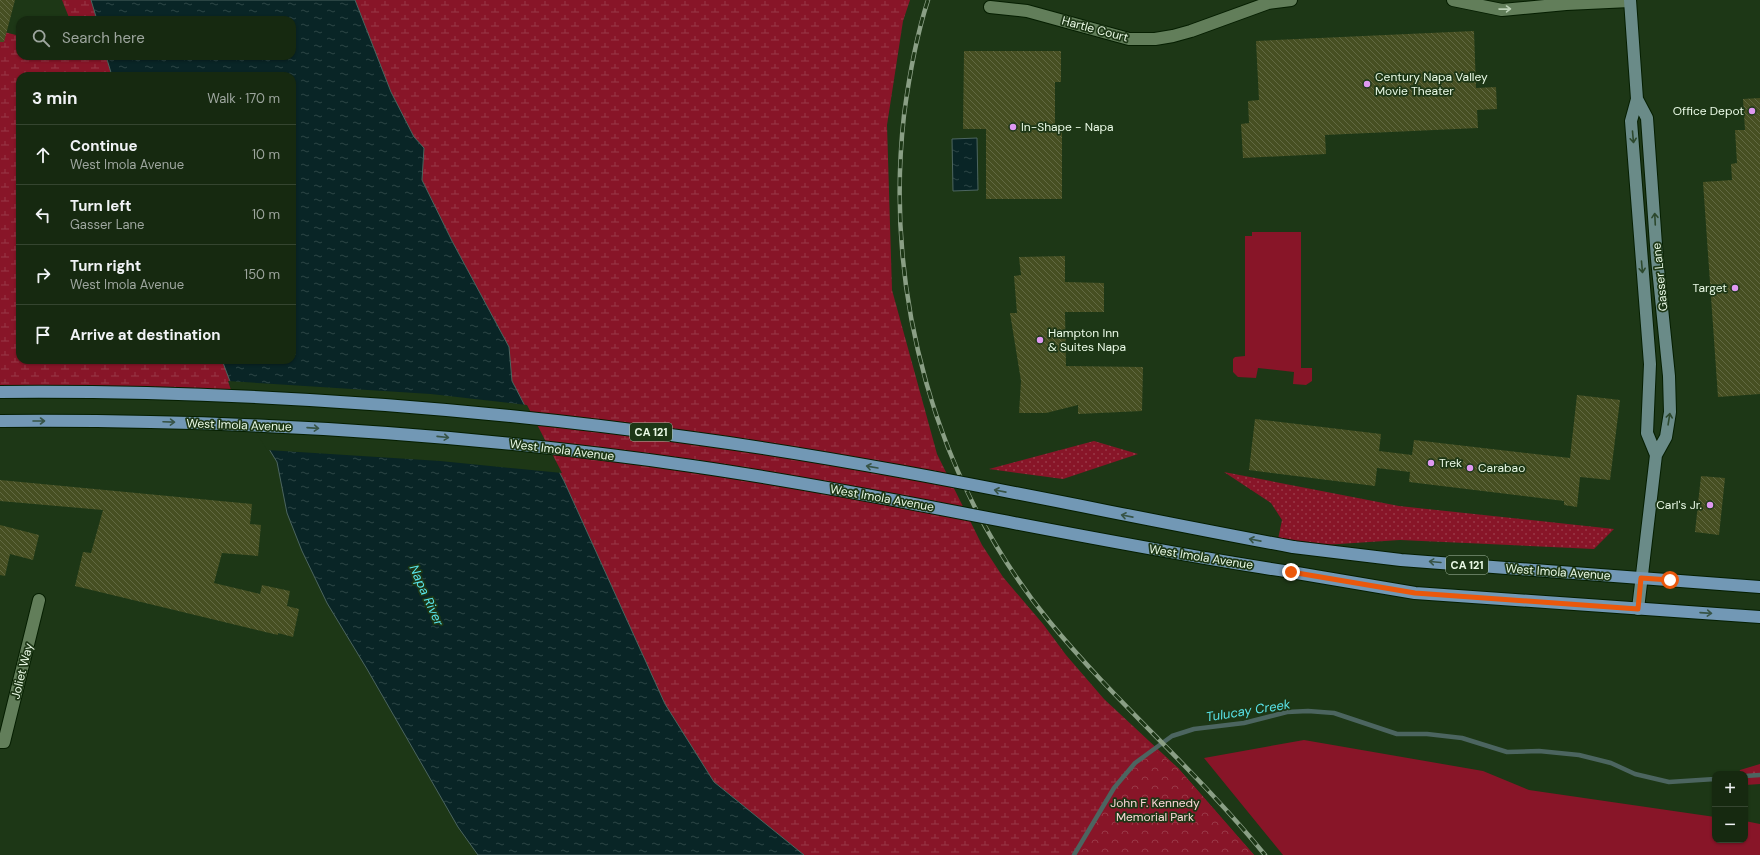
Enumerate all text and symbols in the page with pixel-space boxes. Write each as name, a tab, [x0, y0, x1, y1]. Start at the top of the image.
one-way arrow	[1498, 5, 1511, 13]
street label: Hartle Court	[1060, 12, 1130, 46]
search box	[16, 16, 296, 60]
icon: search	[30, 27, 52, 49]
text: Search here	[62, 28, 145, 48]
place label: Century Napa Valley Movie Theater	[1375, 69, 1488, 99]
marker: Century Napa Valley Movie Theater	[1362, 79, 1372, 89]
text: 3 min	[32, 87, 77, 109]
text: Walk · 170 m	[207, 90, 280, 107]
place label: Office Depot	[1673, 103, 1744, 119]
marker: Office Depot	[1747, 106, 1757, 116]
place label: In-Shape - Napa	[1021, 119, 1114, 135]
marker: In-Shape - Napa	[1008, 122, 1018, 132]
one-way arrow	[1629, 130, 1636, 143]
text: Continue	[70, 136, 138, 156]
icon: ahead	[32, 144, 54, 166]
text: 10 m	[252, 146, 280, 163]
text: West Imola Avenue	[70, 156, 184, 173]
text: Turn left	[70, 196, 131, 216]
icon: left	[32, 204, 54, 226]
text: 10 m	[252, 206, 280, 223]
one-way arrow	[1651, 213, 1658, 226]
text: Gasser Lane	[70, 216, 144, 233]
street label: Gasser Lane	[1648, 242, 1672, 312]
text: Turn right	[70, 256, 141, 276]
one-way arrow	[1638, 260, 1646, 273]
icon: right	[32, 264, 54, 286]
text: 150 m	[244, 266, 280, 283]
text: West Imola Avenue	[70, 276, 184, 293]
place label: Target	[1693, 280, 1727, 296]
marker: Target	[1730, 283, 1740, 293]
icon: arrive	[32, 324, 54, 346]
text: Arrive at destination	[70, 325, 221, 345]
place label: Hampton Inn & Suites Napa	[1048, 325, 1126, 355]
marker: Hampton Inn & Suites Napa	[1035, 335, 1045, 345]
one-way arrow	[1665, 413, 1673, 426]
street label: West Imola Avenue	[186, 415, 292, 435]
one-way arrow	[32, 417, 45, 425]
one-way arrow	[162, 418, 175, 426]
road number: CA 121	[630, 423, 672, 441]
one-way arrow	[306, 424, 319, 431]
one-way arrow	[436, 433, 449, 441]
street label: West Imola Avenue	[509, 436, 615, 464]
place label: Trek	[1439, 455, 1462, 471]
marker: Trek	[1426, 458, 1436, 468]
place label: Carabao	[1478, 460, 1525, 476]
one-way arrow	[866, 463, 879, 471]
marker: Carabao	[1465, 463, 1475, 473]
street label: West Imola Avenue	[829, 481, 935, 515]
one-way arrow	[993, 487, 1006, 495]
place label: Carl's Jr.	[1656, 497, 1702, 513]
marker: Carl's Jr.	[1705, 500, 1715, 510]
one-way arrow	[1121, 512, 1134, 520]
one-way arrow	[1249, 536, 1262, 544]
street label: West Imola Avenue	[1148, 541, 1254, 573]
road number: CA 121	[1446, 556, 1488, 574]
one-way arrow	[1429, 559, 1442, 566]
street label: West Imola Avenue	[1505, 560, 1611, 584]
water label: Napa River	[406, 562, 448, 629]
route end	[1282, 563, 1300, 581]
route start	[1661, 571, 1679, 589]
one-way arrow	[1699, 610, 1712, 617]
street label: Joliet Way	[7, 641, 37, 701]
water label: Tulucay Creek	[1205, 695, 1292, 726]
map controls	[1712, 771, 1748, 843]
button: +	[1712, 771, 1748, 807]
park label: John F. Kennedy Memorial Park	[1110, 795, 1200, 825]
button: −	[1712, 807, 1748, 843]

